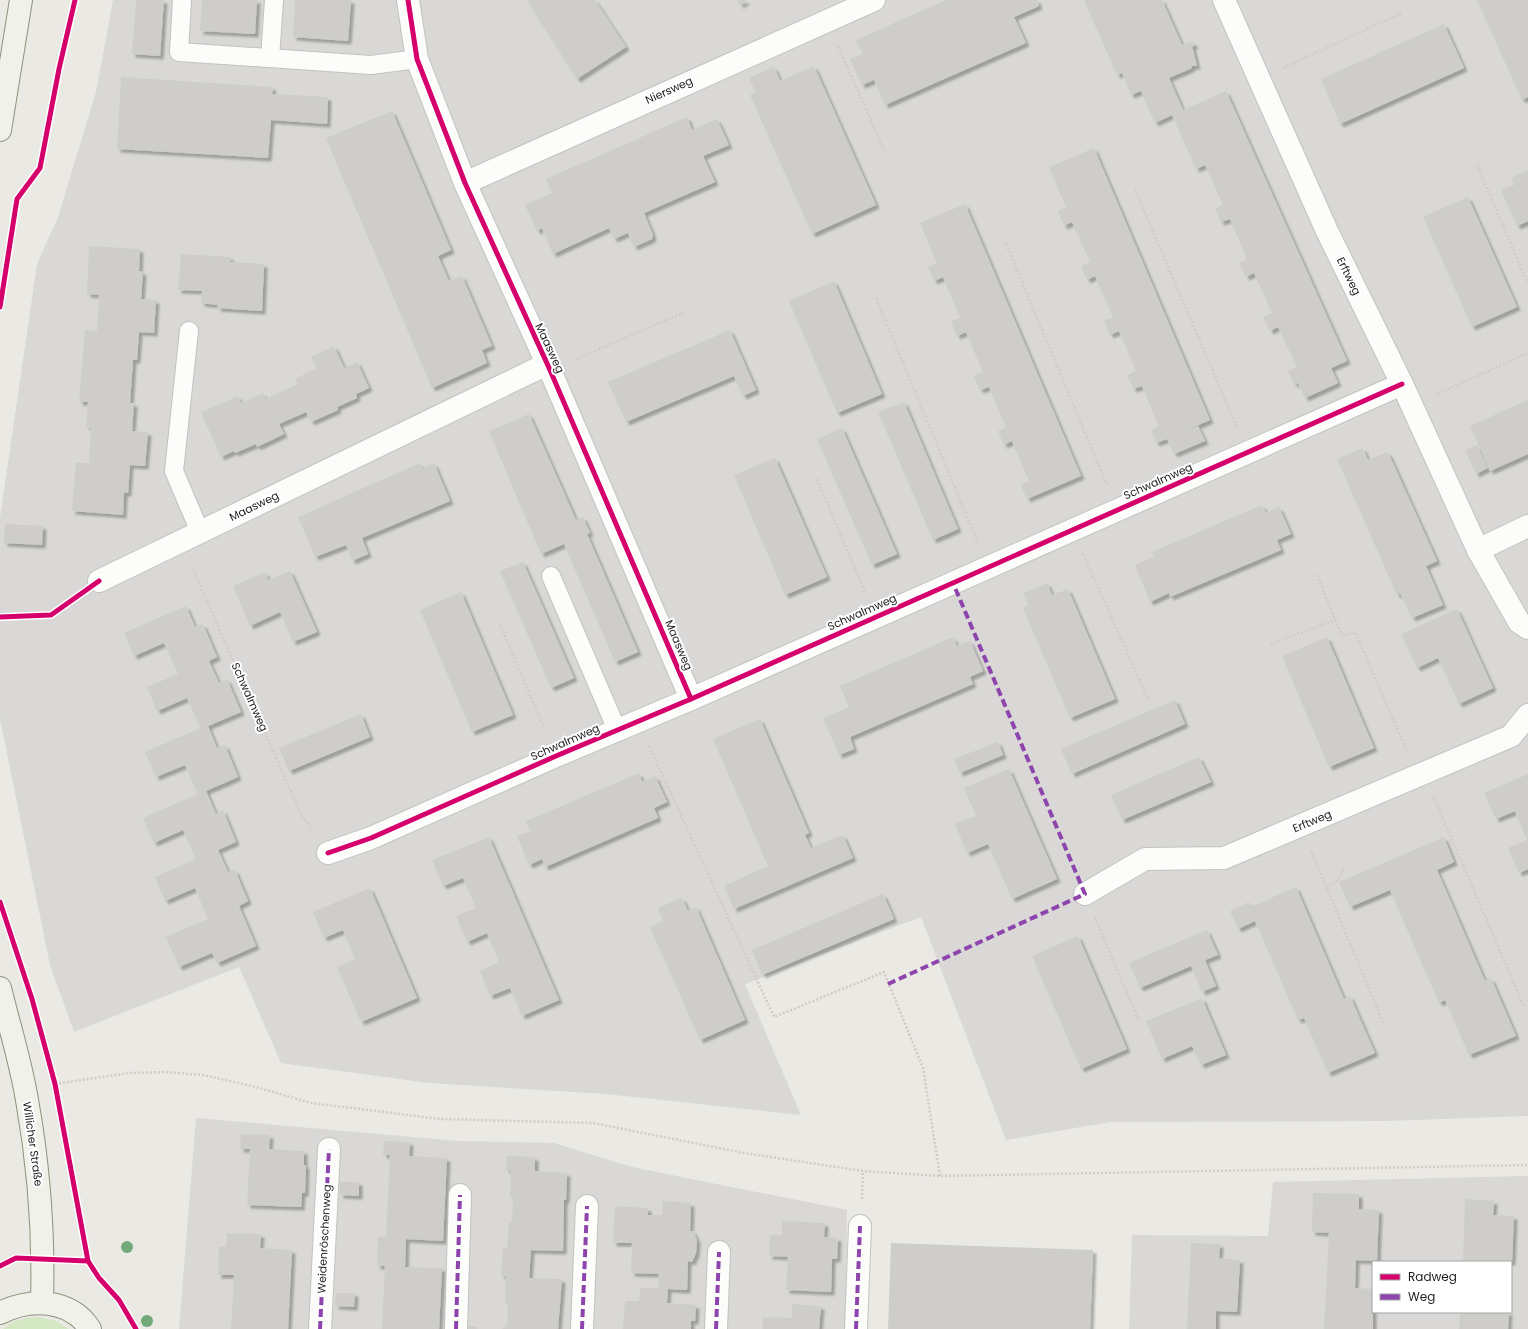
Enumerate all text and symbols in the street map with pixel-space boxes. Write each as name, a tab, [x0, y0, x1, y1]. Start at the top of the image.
street label: Niersweg	[643, 72, 695, 108]
street label: Erftweg	[1333, 254, 1365, 298]
street label: Maasweg	[531, 320, 569, 376]
street label: Schwalmweg	[1121, 459, 1195, 503]
street label: Maasweg	[227, 487, 281, 525]
street label: Schwalmweg	[825, 590, 899, 634]
street label: Maasweg	[661, 617, 697, 673]
street label: Schwalmweg	[228, 660, 272, 734]
street label: Schwalmweg	[528, 720, 602, 764]
street label: Erftweg	[1290, 806, 1334, 836]
street label: Willicher Straße	[19, 1101, 47, 1188]
street label: Weidenröschenweg	[313, 1184, 335, 1294]
legend	[1372, 1261, 1512, 1313]
text: Radweg	[1408, 1268, 1457, 1285]
text: Weg	[1408, 1288, 1435, 1305]

